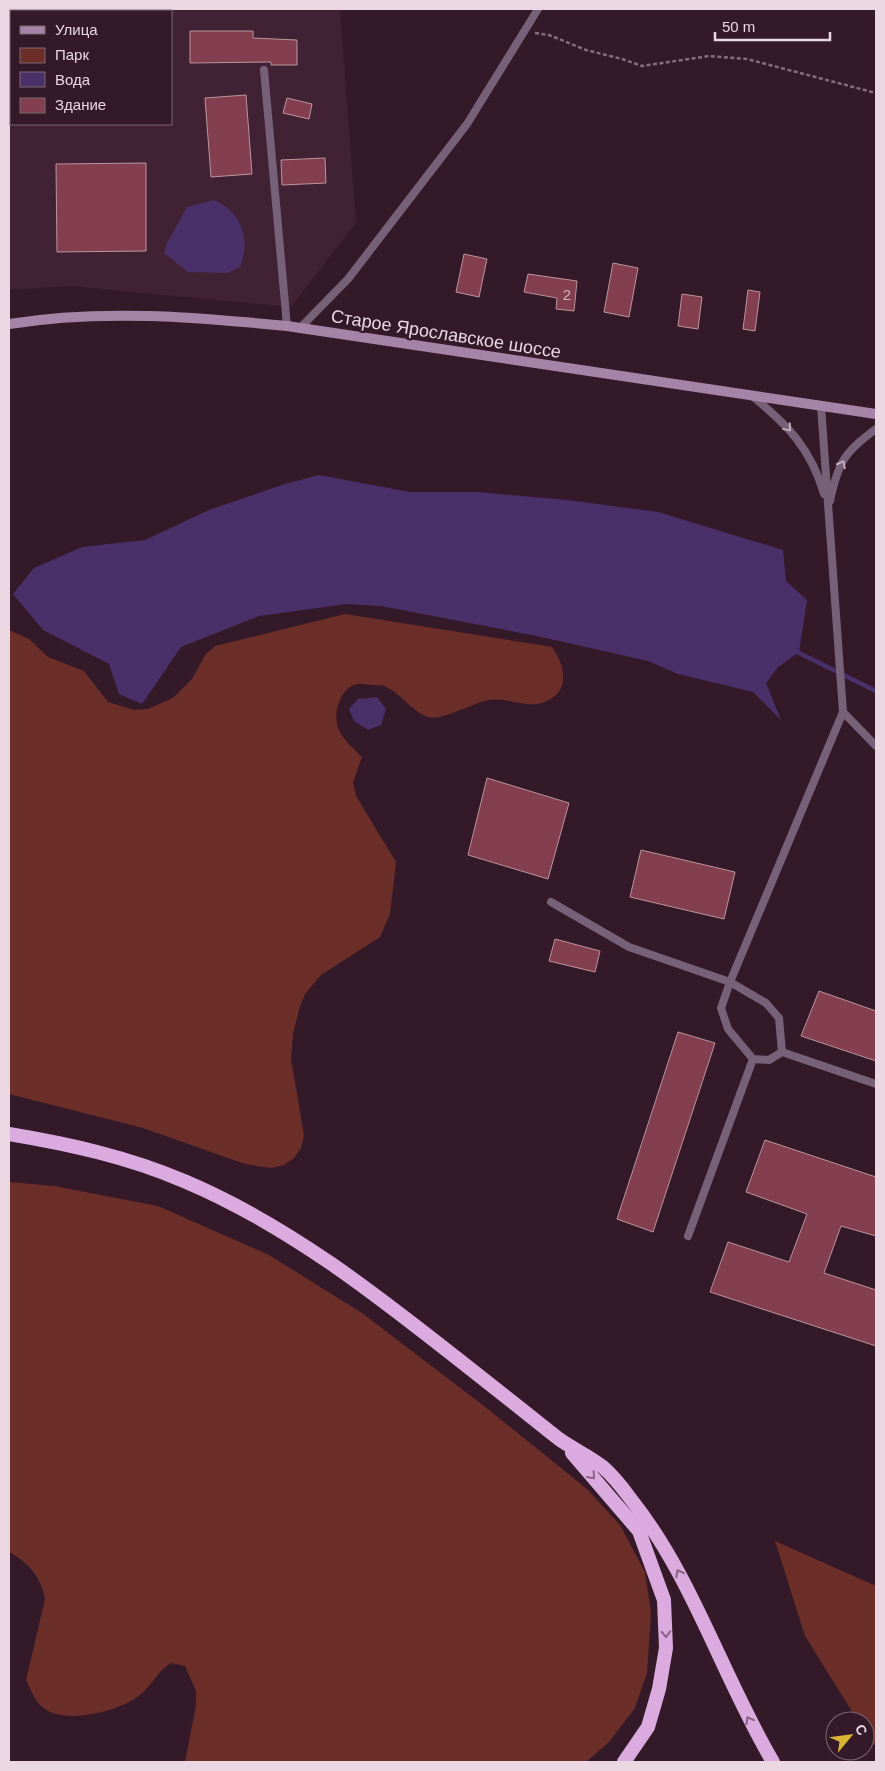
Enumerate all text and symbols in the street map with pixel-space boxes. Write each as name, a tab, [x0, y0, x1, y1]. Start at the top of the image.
legend	[10, 10, 172, 125]
scale bar	[715, 10, 830, 42]
text: 50 m	[722, 18, 755, 35]
text: Улица	[55, 21, 98, 38]
text: Парк	[55, 46, 89, 63]
text: Вода	[55, 71, 91, 88]
text: Здание	[55, 96, 106, 113]
house number: 2	[563, 286, 571, 303]
street label: Старое Ярославское шоссе	[330, 306, 562, 362]
one-way arrow	[783, 422, 791, 431]
one-way arrow	[835, 461, 845, 470]
one-way arrow	[586, 1470, 595, 1479]
one-way arrow	[675, 1570, 685, 1579]
one-way arrow	[660, 1630, 671, 1638]
north arrow	[825, 1711, 875, 1761]
one-way arrow	[745, 1716, 755, 1725]
text: С	[852, 1721, 871, 1738]

